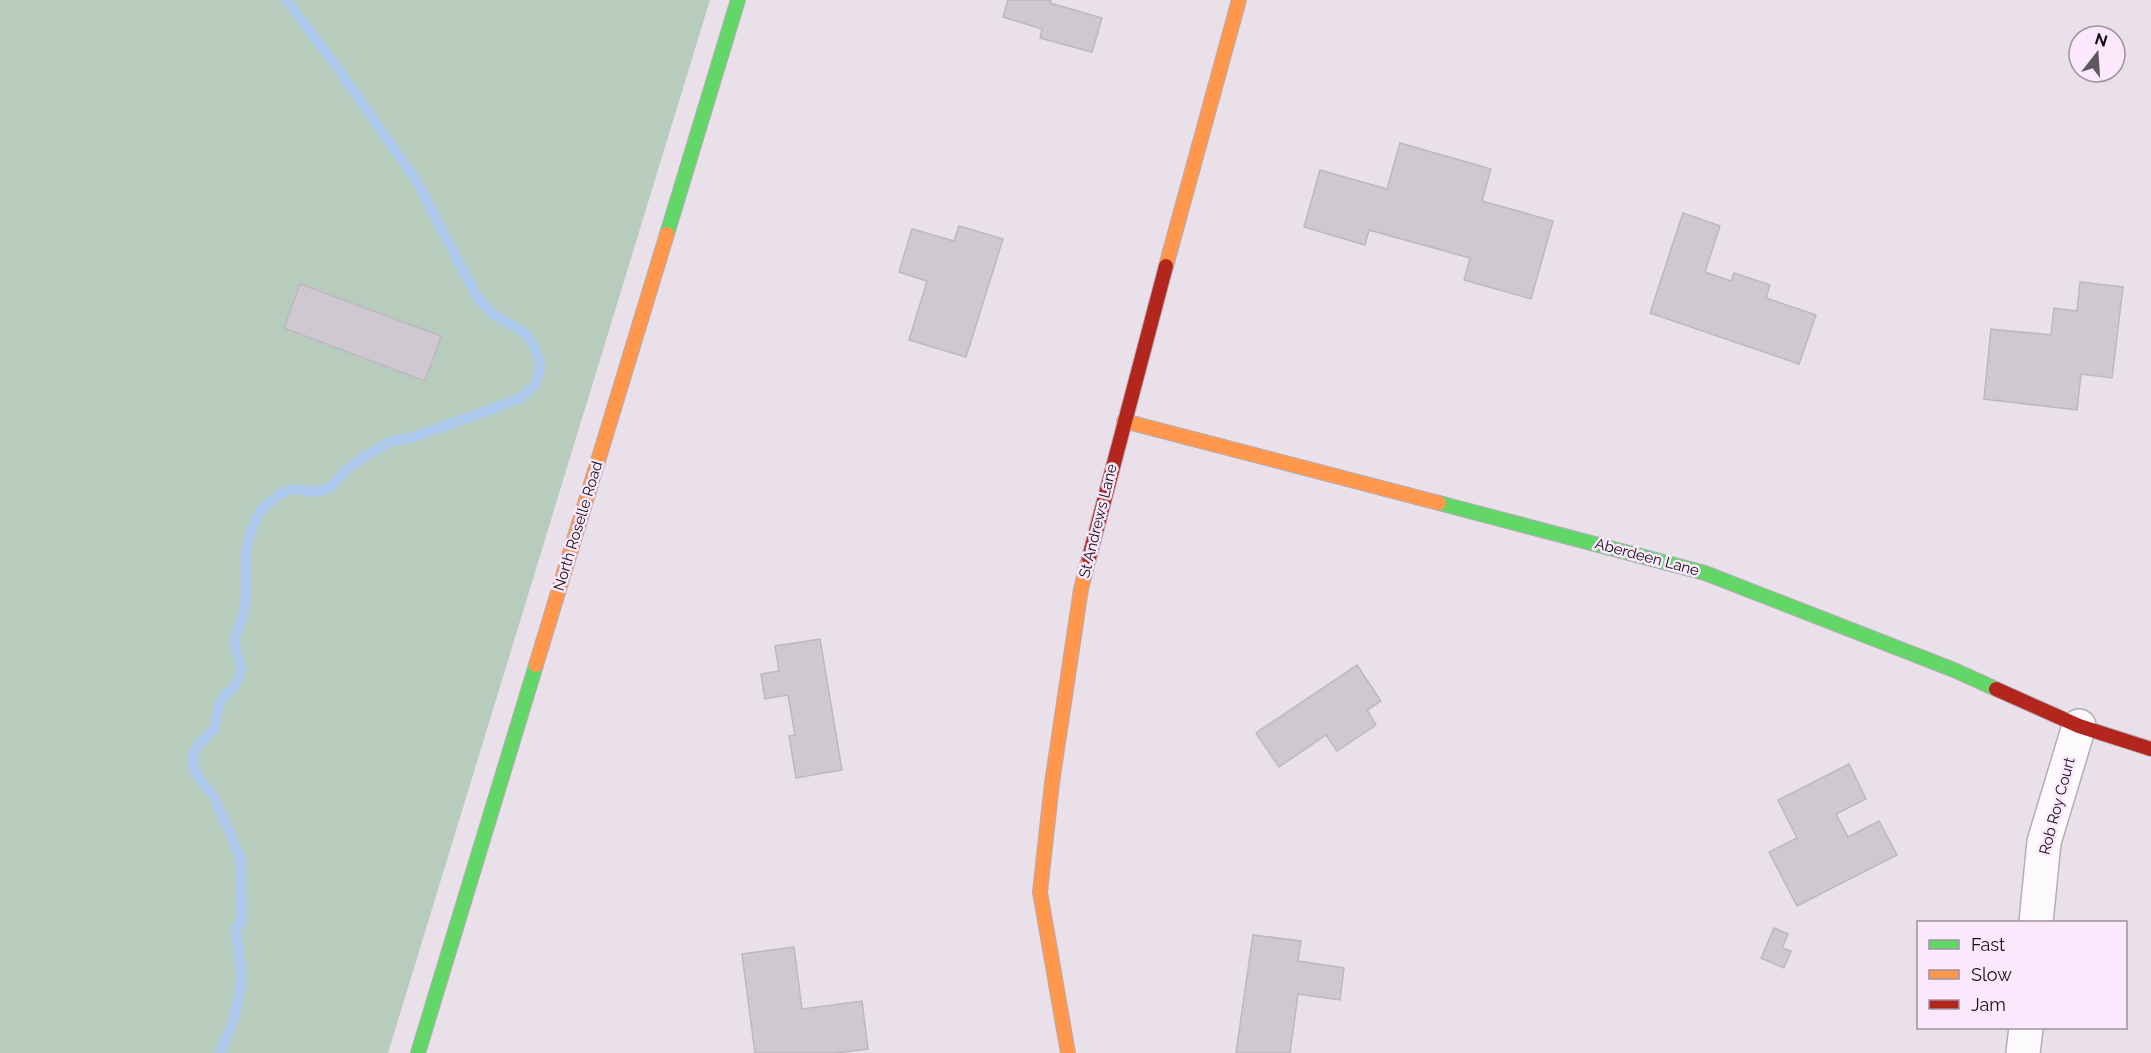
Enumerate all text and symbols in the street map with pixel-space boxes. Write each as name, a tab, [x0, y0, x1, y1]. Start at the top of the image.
north arrow	[2067, 24, 2127, 84]
text: N	[2093, 29, 2110, 51]
street label: North Roselle Road	[550, 459, 606, 593]
street label: St Andrews Lane	[1075, 462, 1121, 580]
street label: Aberdeen Lane	[1593, 534, 1701, 580]
street label: Rob Roy Court	[2035, 756, 2079, 856]
legend	[1917, 921, 2127, 1029]
text: Fast	[1971, 934, 2005, 955]
text: Slow	[1971, 964, 2012, 985]
text: Jam	[1971, 994, 2006, 1015]

